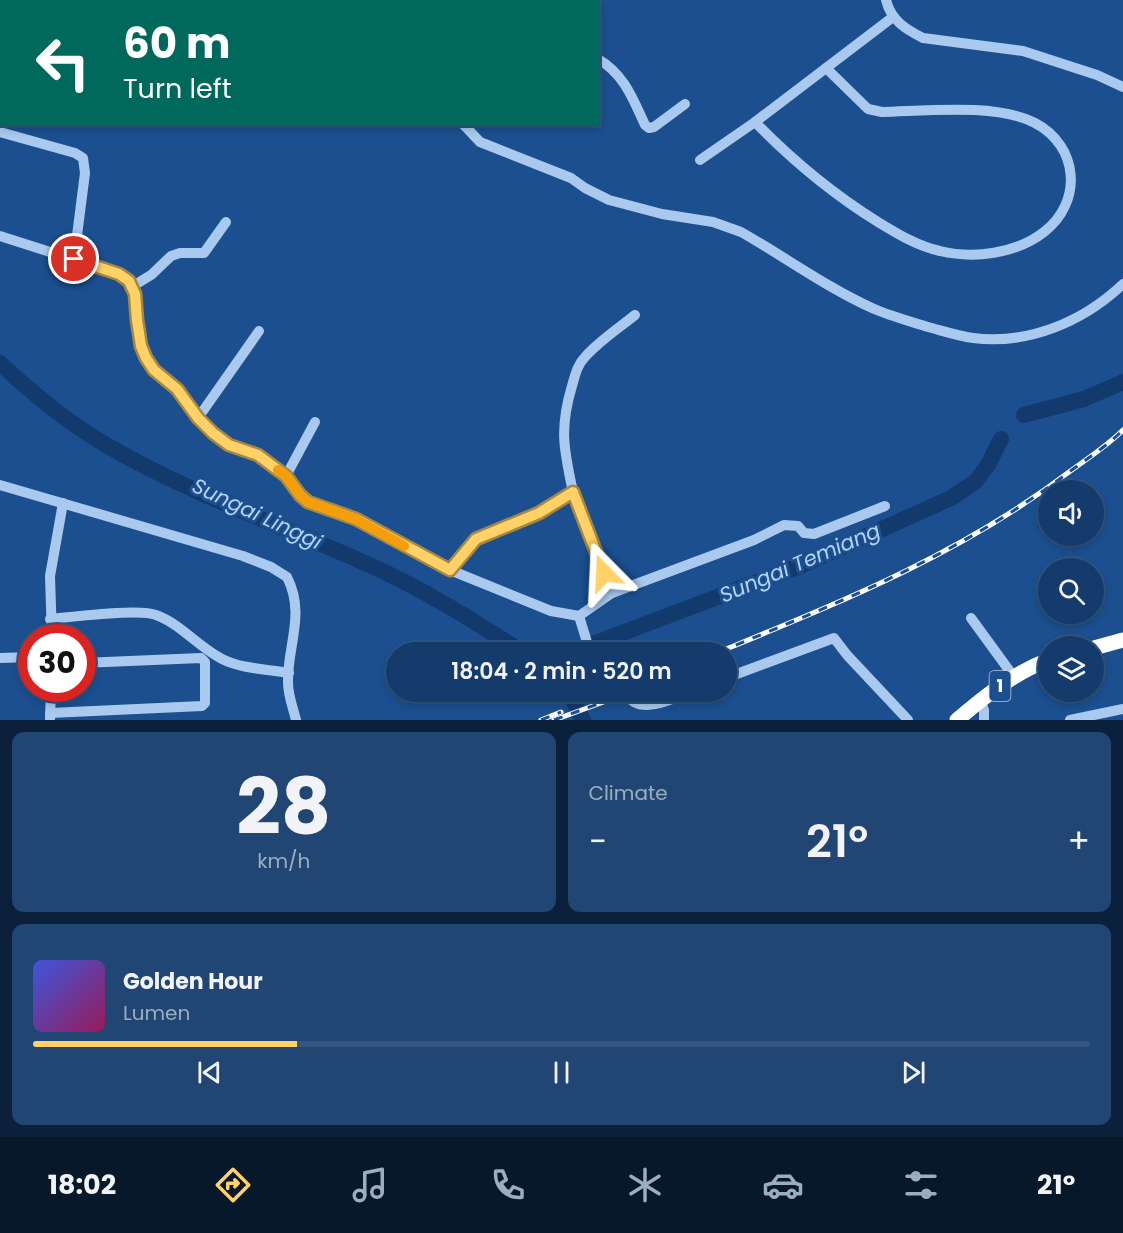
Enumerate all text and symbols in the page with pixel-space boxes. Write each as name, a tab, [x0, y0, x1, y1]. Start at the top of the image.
text: 60 m	[123, 14, 231, 73]
icon: left	[24, 24, 102, 102]
text: Turn left	[123, 70, 232, 107]
pin	[48, 233, 99, 284]
icon: arrive	[57, 242, 90, 275]
water label: Sungai Linggi	[188, 471, 328, 557]
map controls	[1038, 480, 1104, 702]
button: sound	[1038, 480, 1104, 546]
water label: Sungai Temiang	[715, 516, 885, 609]
position arrow	[572, 541, 636, 605]
button: search	[1038, 558, 1104, 624]
speed limit sign: 30	[18, 624, 96, 702]
button: layers	[1038, 636, 1104, 702]
text: 18:04 · 2 min · 520 m	[451, 656, 672, 687]
road number: 1	[990, 671, 1010, 701]
text: 28	[236, 752, 331, 861]
text: Climate	[589, 779, 668, 807]
text: 21°	[806, 810, 868, 873]
text: −	[589, 818, 607, 865]
text: +	[1067, 818, 1090, 865]
text: km/h	[257, 847, 310, 875]
text: Golden Hour	[123, 966, 263, 997]
text: Lumen	[123, 999, 190, 1027]
icon: previous	[193, 1056, 226, 1089]
icon: pause	[545, 1056, 578, 1089]
icon: next	[897, 1056, 930, 1089]
icon: directions	[212, 1164, 254, 1206]
icon: music	[349, 1164, 391, 1206]
icon: phone	[487, 1164, 529, 1206]
icon: climate	[624, 1164, 666, 1206]
icon: car	[762, 1164, 804, 1206]
icon: filters	[900, 1164, 942, 1206]
text: 18:02	[48, 1166, 116, 1203]
text: 21°	[1037, 1166, 1075, 1203]

